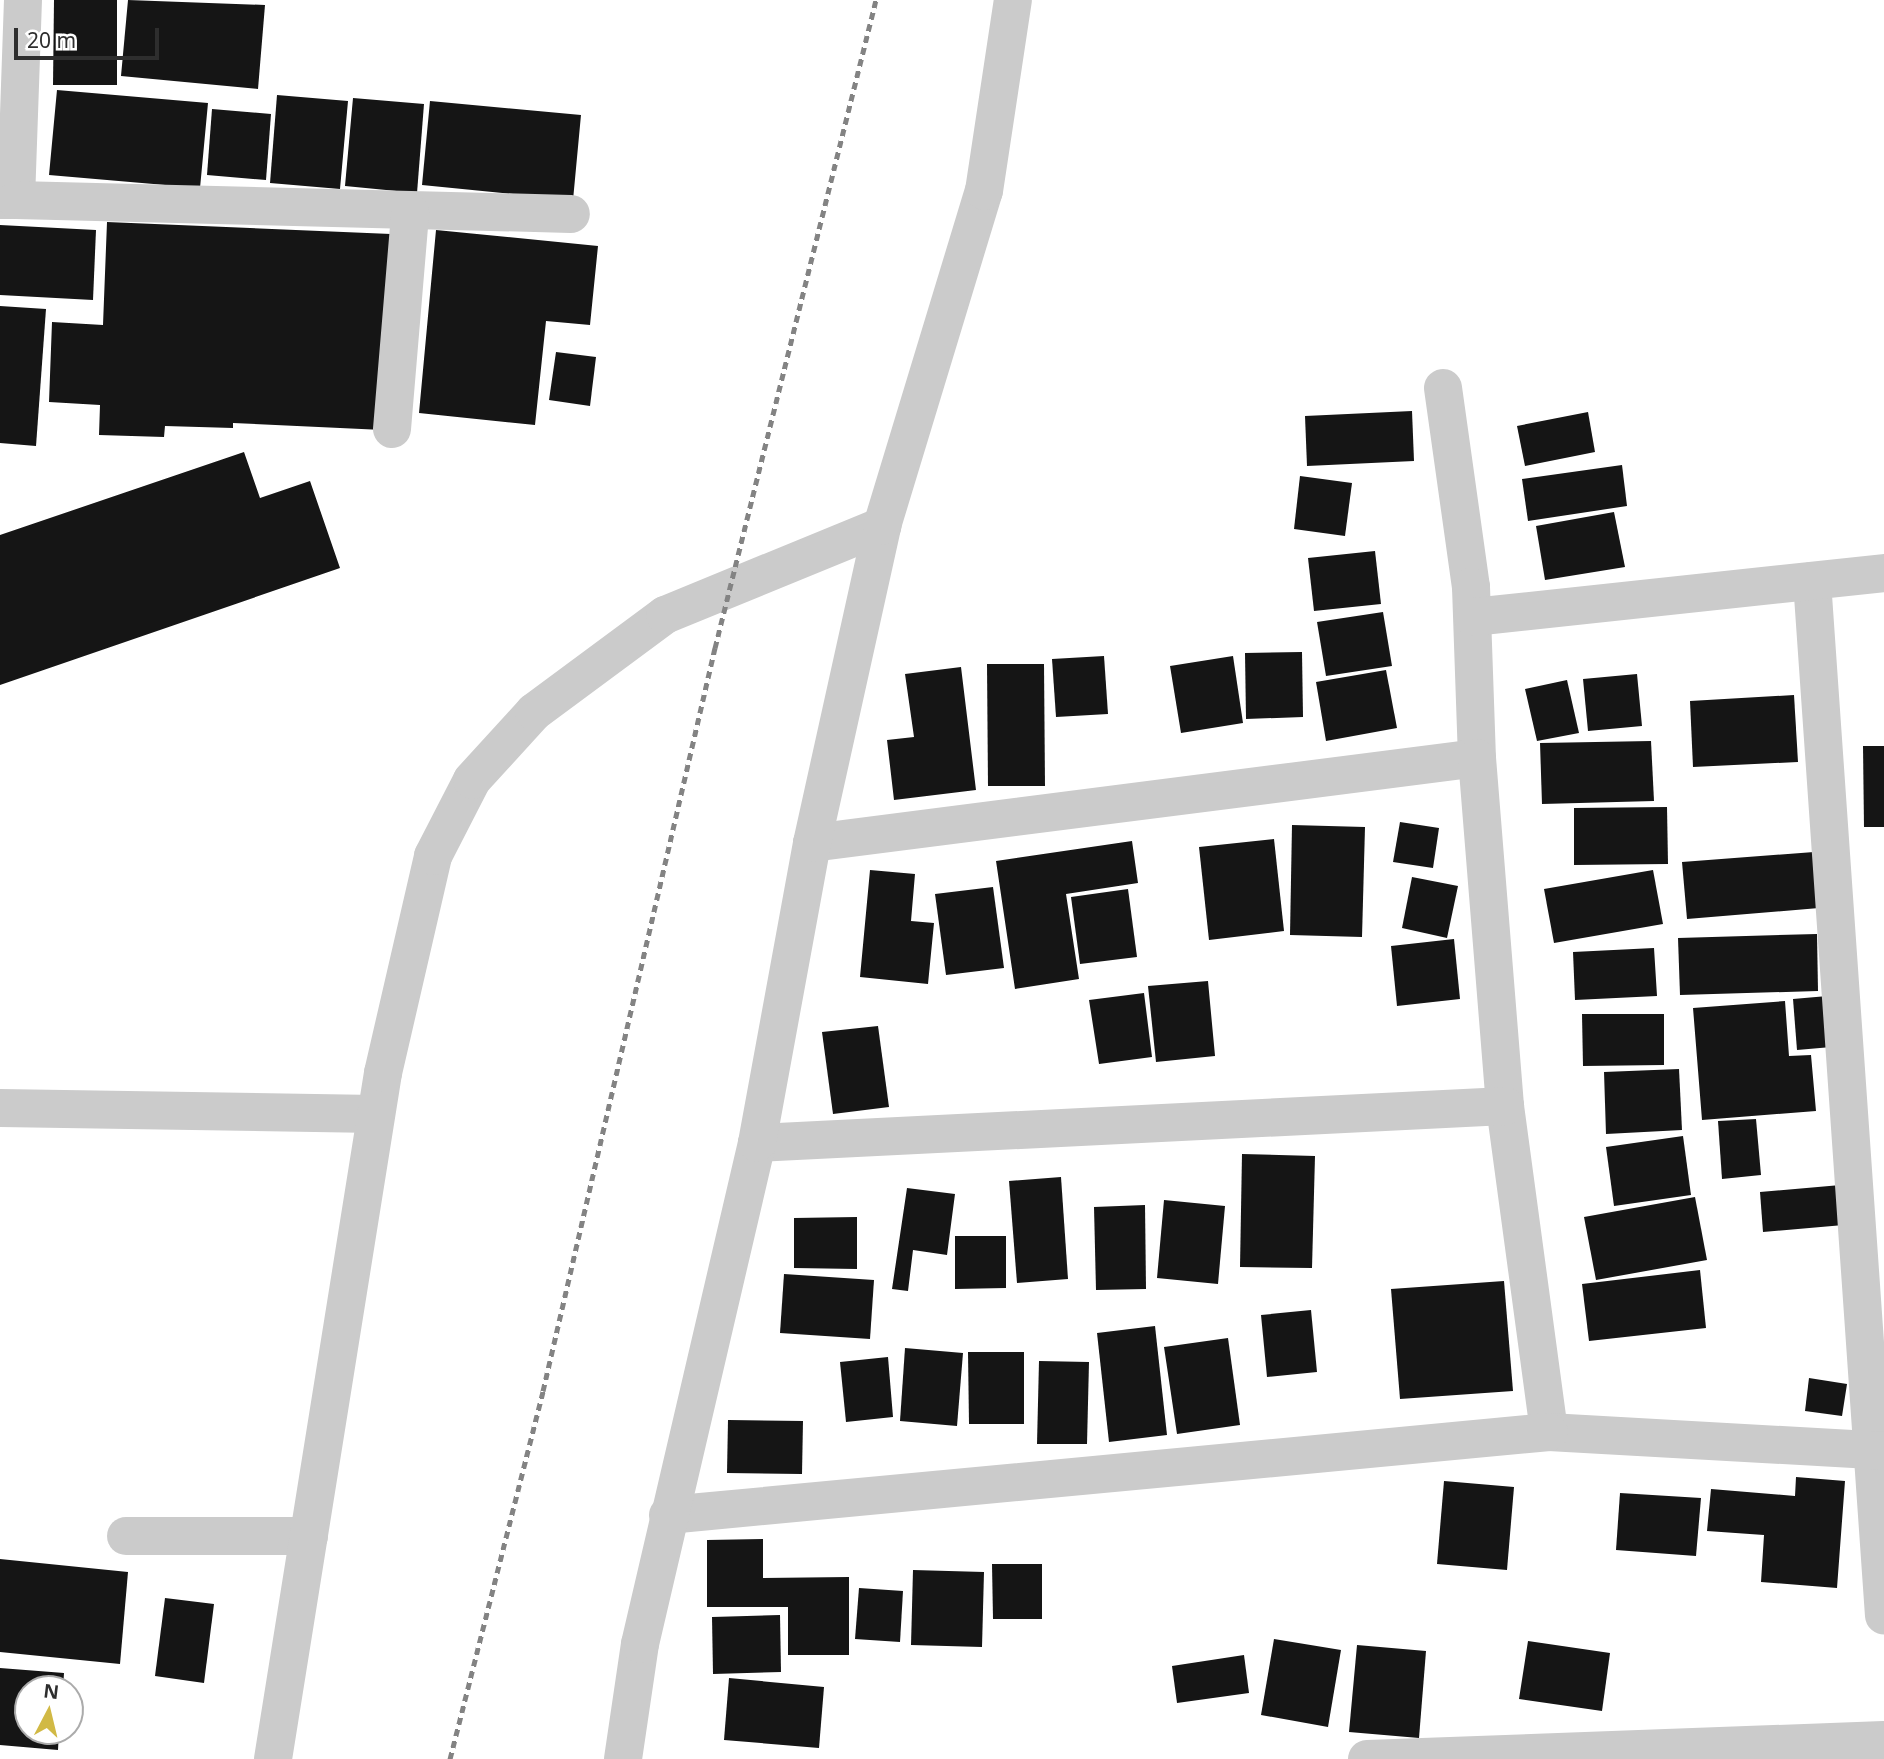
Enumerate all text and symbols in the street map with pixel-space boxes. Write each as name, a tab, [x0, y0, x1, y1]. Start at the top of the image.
scale bar	[18, 14, 163, 58]
text: 20 m	[27, 26, 76, 54]
north arrow	[14, 1675, 84, 1745]
text: N	[42, 1677, 61, 1705]

